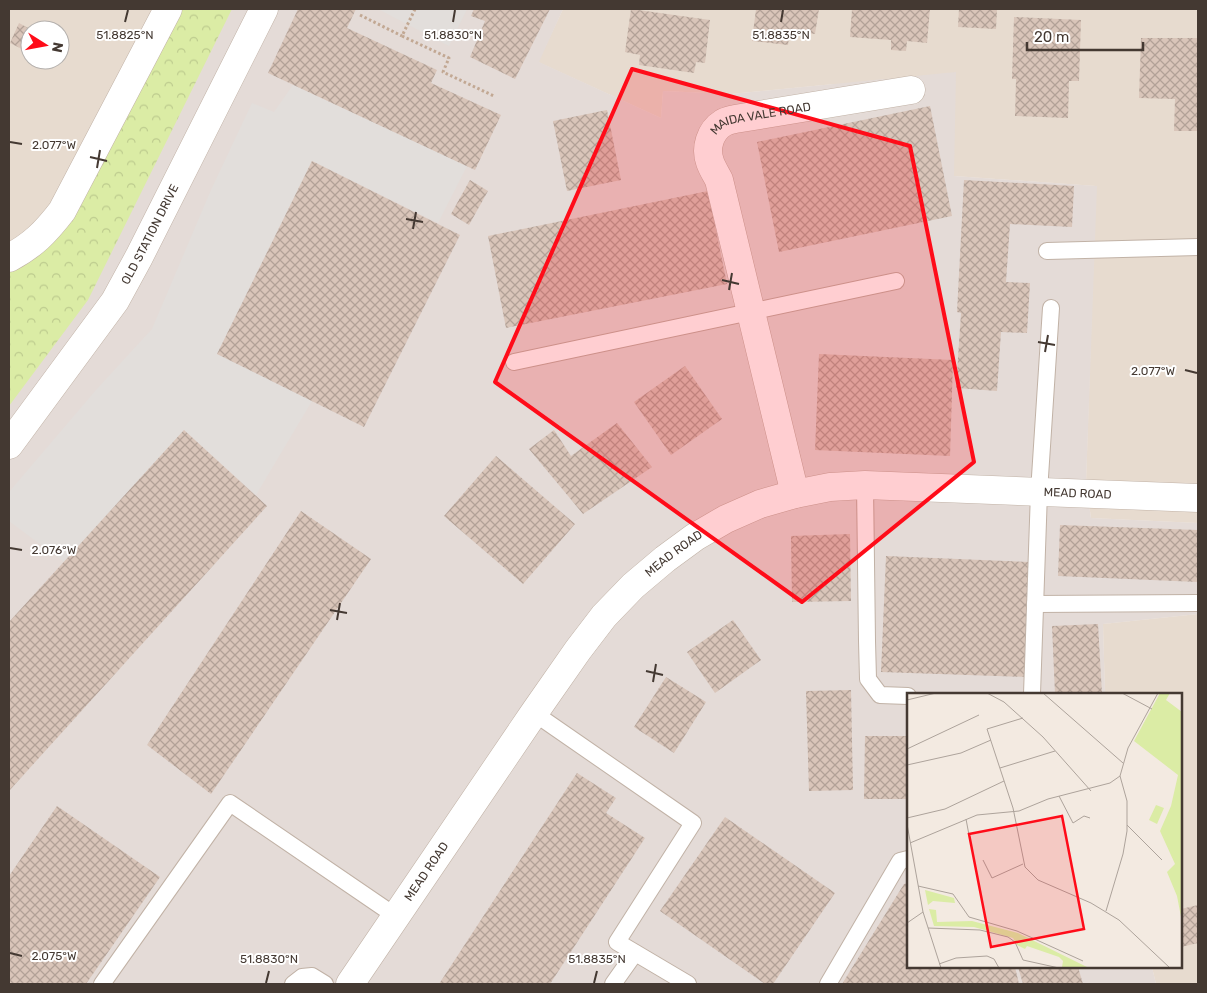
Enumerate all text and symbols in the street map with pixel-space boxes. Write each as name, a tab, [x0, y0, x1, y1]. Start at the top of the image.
north arrow	[20, 20, 70, 70]
scale bar	[1027, 20, 1143, 52]
text: 51.8825°N	[96, 28, 154, 42]
text: 51.8830°N	[424, 28, 482, 42]
text: 51.8835°N	[752, 28, 810, 42]
text: 20 m	[1034, 28, 1069, 46]
text: N	[48, 41, 67, 54]
street label: MAIDA VALE ROAD	[707, 100, 812, 137]
text: 2.077°W	[32, 138, 76, 152]
street label: OLD STATION DRIVE	[118, 182, 182, 287]
text: 2.077°W	[1131, 364, 1175, 378]
street label: MEAD ROAD	[1043, 485, 1112, 502]
street label: MEAD ROAD	[642, 527, 705, 580]
text: 2.076°W	[32, 543, 77, 557]
inset map	[907, 693, 1182, 968]
street label: MEAD ROAD	[401, 839, 451, 904]
text: 2.075°W	[31, 949, 77, 963]
text: 51.8830°N	[240, 952, 298, 966]
text: 51.8835°N	[568, 952, 626, 966]

